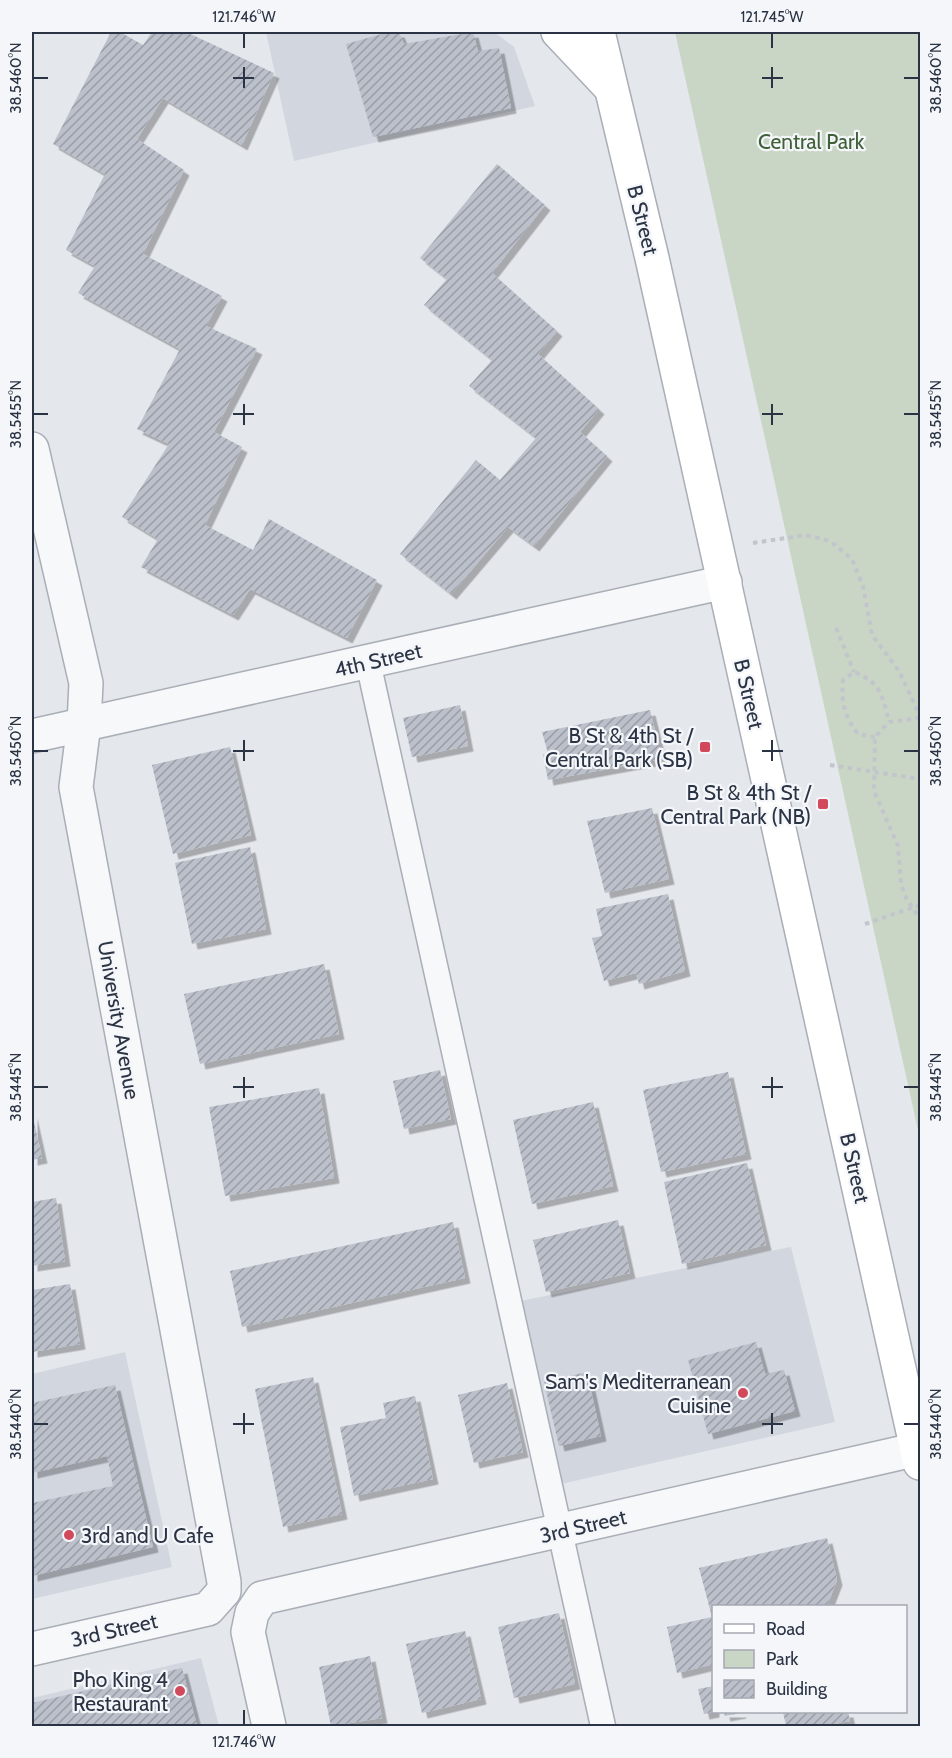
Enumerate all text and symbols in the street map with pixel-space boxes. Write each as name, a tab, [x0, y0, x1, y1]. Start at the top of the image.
text: 121.746°W	[212, 8, 276, 26]
text: 121.745°W	[740, 8, 804, 26]
text: 38.5460°N	[7, 42, 25, 114]
text: 38.5460°N	[927, 42, 945, 114]
park label: Central Park	[758, 129, 865, 154]
street label: B Street	[622, 182, 664, 258]
text: 38.5455°N	[7, 380, 25, 448]
text: 38.5455°N	[927, 380, 945, 448]
street label: 4th Street	[332, 638, 424, 682]
street label: B Street	[729, 656, 769, 732]
text: 38.5450°N	[7, 716, 25, 786]
text: 38.5450°N	[927, 716, 945, 786]
place label: B St & 4th St / Central Park (SB)	[545, 723, 694, 772]
marker: B St & 4th St / Central Park (SB)	[698, 740, 712, 754]
place label: B St & 4th St / Central Park (NB)	[660, 780, 812, 829]
marker: B St & 4th St / Central Park (NB)	[816, 797, 830, 811]
street label: University Avenue	[93, 939, 145, 1102]
text: 38.5445°N	[7, 1053, 25, 1121]
text: 38.5445°N	[927, 1053, 945, 1121]
street label: B Street	[835, 1130, 875, 1206]
place label: Sam's Mediterranean Cuisine	[545, 1369, 731, 1418]
marker: Sam's Mediterranean Cuisine	[736, 1386, 750, 1400]
text: 38.5440°N	[7, 1388, 25, 1460]
text: 38.5440°N	[927, 1388, 945, 1460]
street label: 3rd Street	[537, 1504, 629, 1548]
place label: 3rd and U Cafe	[81, 1523, 214, 1548]
marker: 3rd and U Cafe	[62, 1528, 76, 1542]
legend	[712, 1605, 907, 1713]
street label: 3rd Street	[68, 1608, 160, 1652]
text: Road	[766, 1618, 805, 1640]
text: Park	[766, 1648, 799, 1670]
place label: Pho King 4 Restaurant	[73, 1667, 168, 1716]
text: Building	[766, 1678, 828, 1700]
marker: Pho King 4 Restaurant	[173, 1684, 187, 1698]
text: 121.746°W	[212, 1733, 276, 1751]

